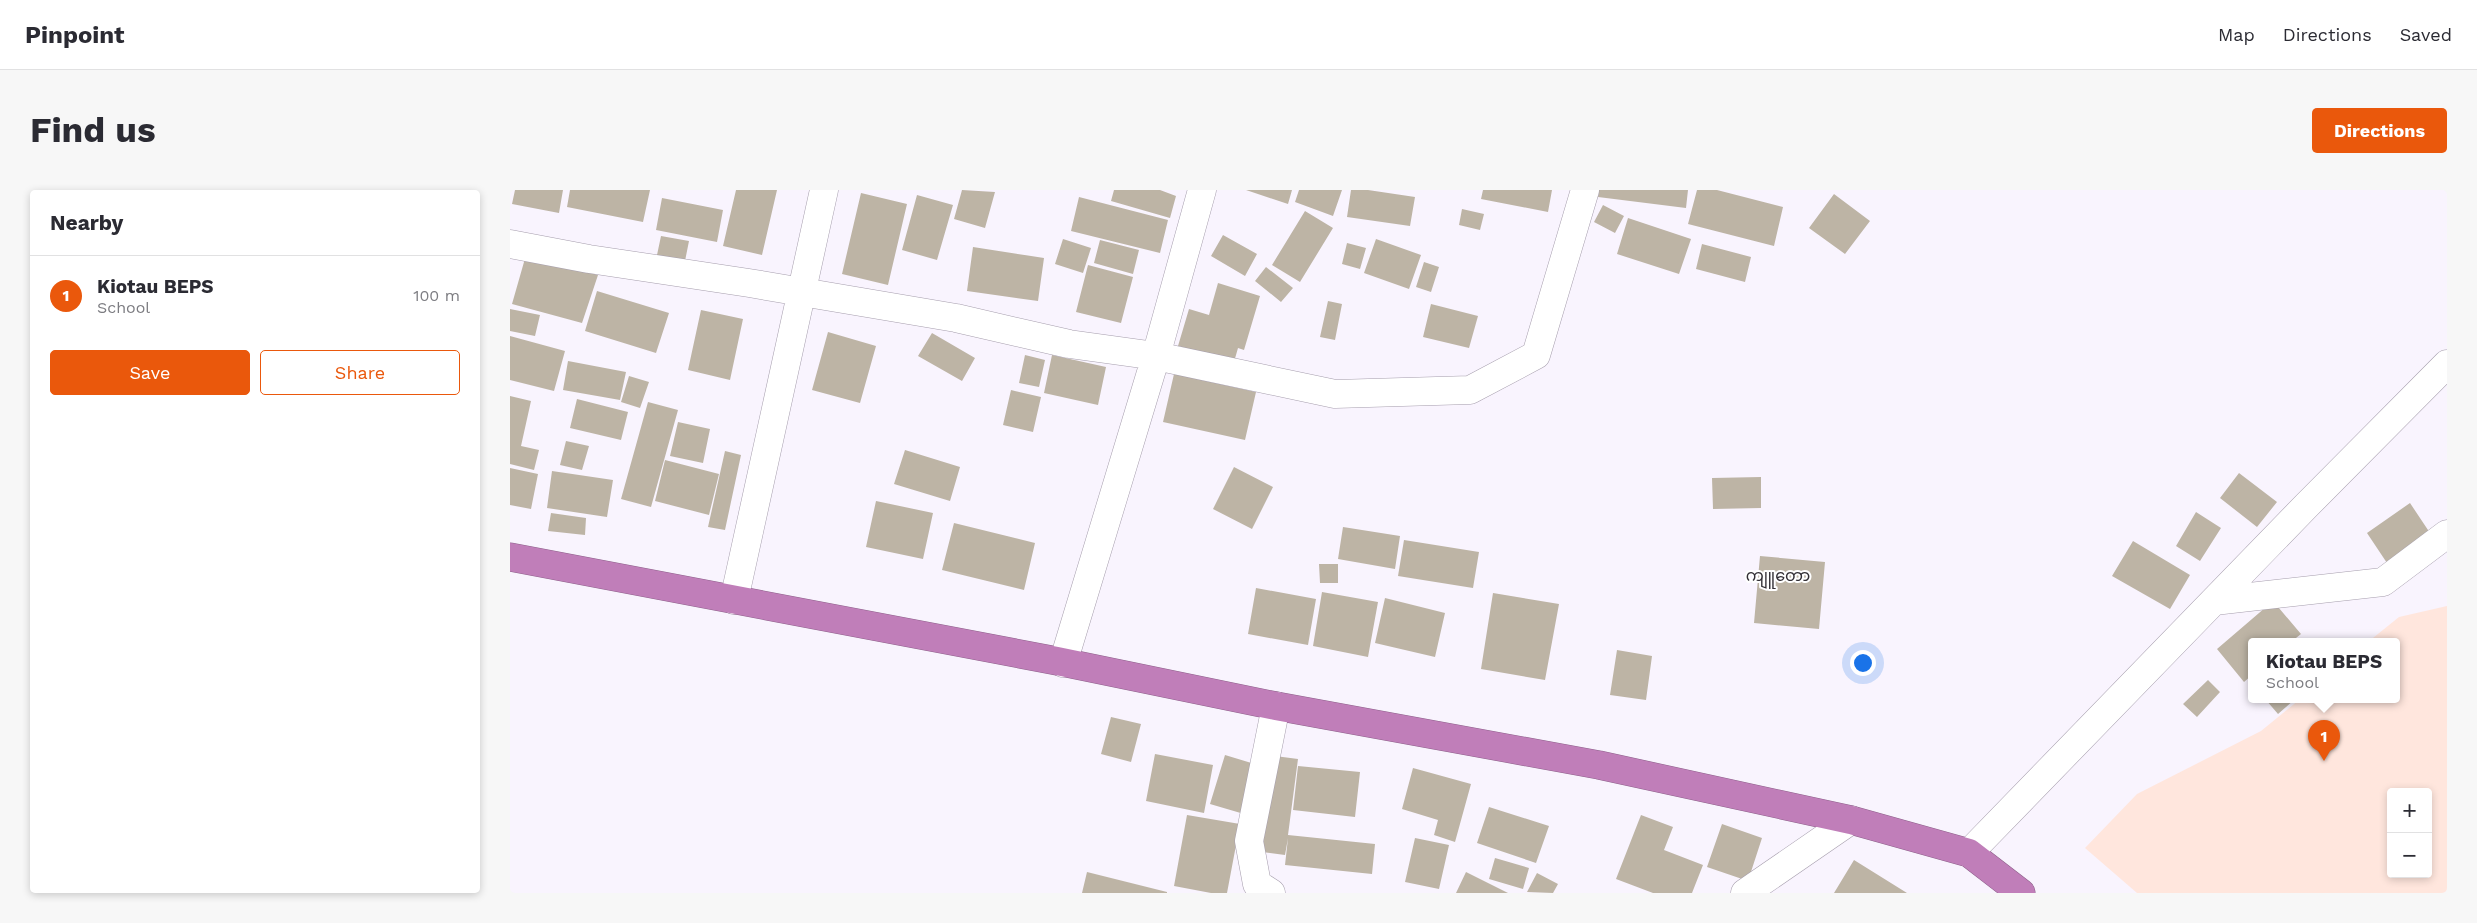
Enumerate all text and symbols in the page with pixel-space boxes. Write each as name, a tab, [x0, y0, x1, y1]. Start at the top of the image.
text: Pinpoint	[25, 21, 125, 49]
text: Map	[2218, 24, 2255, 45]
text: Directions	[2283, 24, 2372, 45]
text: Saved	[2400, 24, 2452, 45]
button: Directions	[2312, 108, 2447, 153]
text: Find us	[30, 109, 156, 151]
text: Nearby	[50, 210, 123, 235]
text: Kiotau BEPS	[97, 275, 214, 298]
text: 1	[63, 286, 69, 305]
text: 100 m	[413, 286, 460, 305]
text: School	[97, 298, 150, 317]
button: Save	[50, 350, 250, 395]
button: Share	[260, 350, 460, 395]
district label: ကျူတော	[1746, 566, 1810, 589]
popup	[2248, 638, 2400, 703]
your location	[1850, 650, 1876, 676]
text: Kiotau BEPS	[2266, 650, 2382, 673]
text: School	[2266, 673, 2319, 692]
pin: 1	[2308, 720, 2340, 761]
map controls	[2387, 788, 2432, 878]
button: +	[2387, 788, 2432, 833]
button: −	[2387, 833, 2432, 878]

